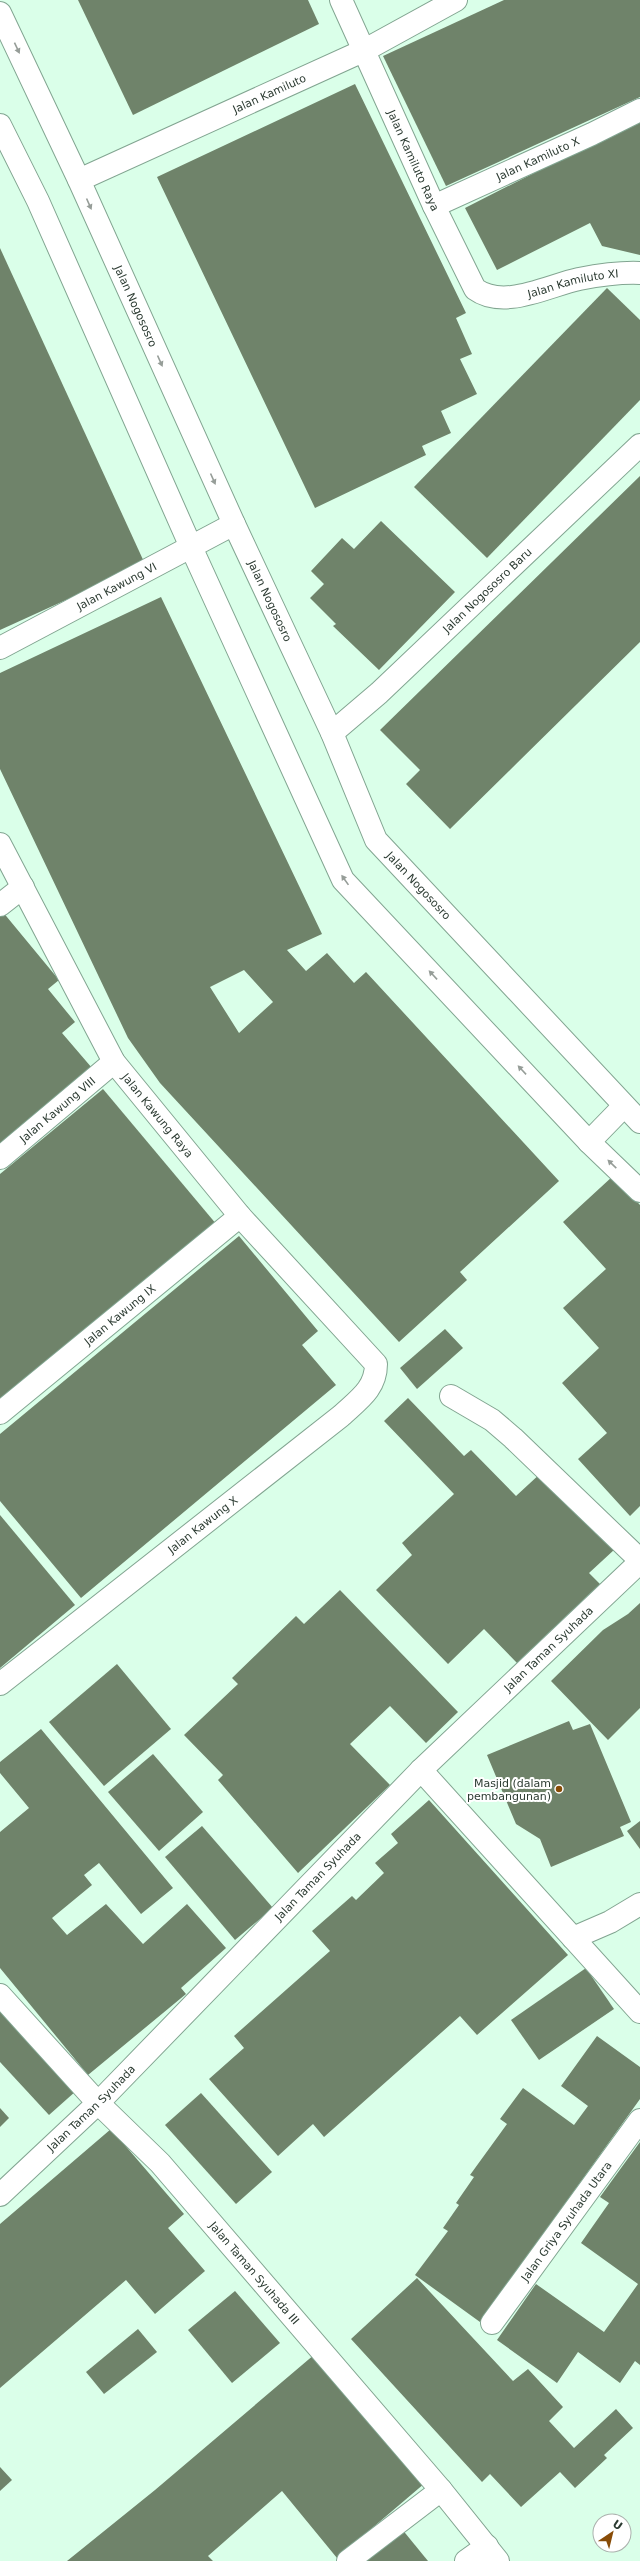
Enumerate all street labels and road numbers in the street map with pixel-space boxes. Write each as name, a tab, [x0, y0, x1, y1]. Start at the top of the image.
street label: Jalan Kamiluto	[230, 71, 308, 116]
street label: Jalan Kamiluto Raya	[384, 107, 442, 213]
street label: Jalan Kamiluto X	[493, 134, 582, 184]
street label: Jalan Nogososro	[111, 262, 160, 349]
street label: Jalan Kamiluto XI	[525, 267, 619, 301]
street label: Jalan Nogososro Baru	[439, 545, 534, 636]
street label: Jalan Nogososro	[245, 557, 295, 644]
street label: Jalan Kawung VI	[74, 560, 159, 613]
street label: Jalan Nogososro	[383, 848, 454, 922]
street label: Jalan Kawung Raya	[119, 1070, 196, 1160]
street label: Jalan Kawung VIII	[16, 1074, 98, 1146]
street label: Jalan Kawung IX	[81, 1281, 158, 1348]
street label: Jalan Kawung X	[165, 1493, 241, 1557]
street label: Jalan Taman Syuhada	[500, 1604, 596, 1695]
street label: Jalan Taman Syuhada	[271, 1830, 363, 1924]
street label: Jalan Taman Syuhada	[44, 2062, 138, 2155]
street label: Jalan Griya Syuhada Utara	[518, 2159, 614, 2284]
street label: Jalan Taman Syuhada III	[206, 2218, 302, 2327]

